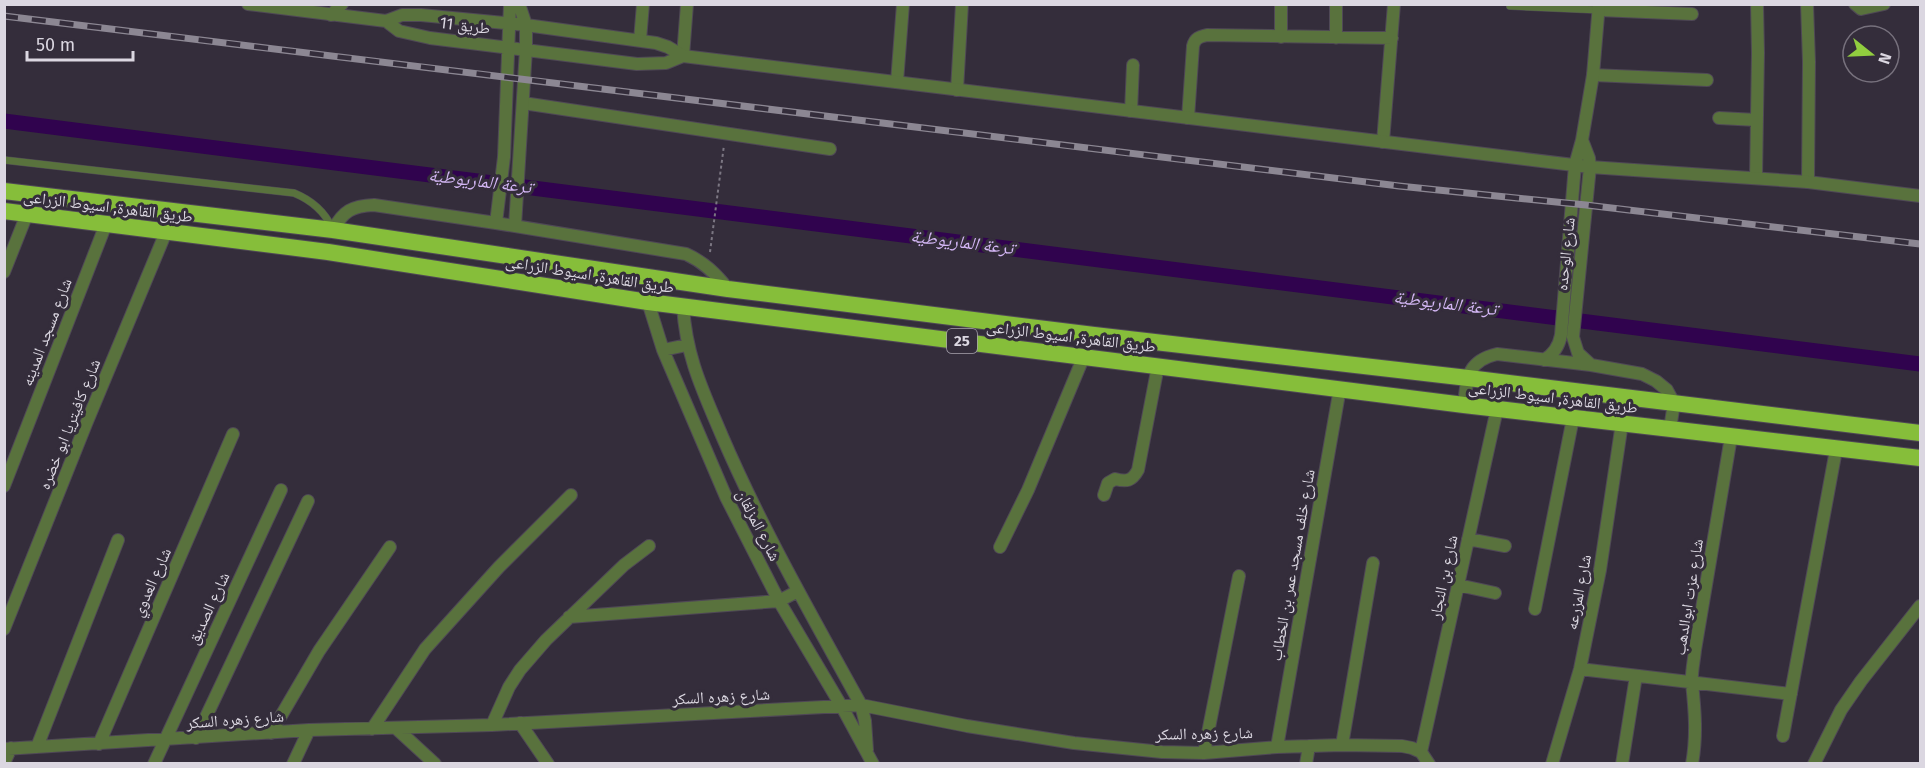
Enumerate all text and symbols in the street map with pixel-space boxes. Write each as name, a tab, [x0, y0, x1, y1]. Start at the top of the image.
street label: طريق 11	[439, 13, 491, 39]
scale bar	[27, 24, 134, 62]
north arrow	[1841, 24, 1901, 84]
text: 50 m	[36, 34, 75, 56]
text: N	[1874, 51, 1895, 66]
water label: ترعة الماريوطية	[427, 164, 536, 199]
street label: طريق القاهرة, اسيوط الزراعى	[22, 187, 194, 227]
street label: شارع الوحده	[1552, 216, 1580, 292]
water label: ترعة الماريوطية	[909, 225, 1018, 260]
street label: طريق القاهرة, اسيوط الزراعى	[504, 252, 676, 298]
street label: شارع مسجد المدينه	[17, 276, 77, 389]
water label: ترعة الماريوطية	[1392, 286, 1501, 321]
street label: طريق القاهرة, اسيوط الزراعى	[985, 317, 1157, 357]
road number: 25	[947, 329, 977, 353]
street label: شارع كافيتريا ابو خضره	[35, 356, 105, 493]
street label: طريق القاهرة, اسيوط الزراعى	[1467, 378, 1639, 418]
street label: شارع خلف مسجد عمر بن الخطاب	[1266, 468, 1320, 663]
street label: شارع المزلقان	[732, 486, 785, 565]
street label: شارع بن النجار	[1425, 533, 1463, 622]
street label: شارع عزت ابوالدهب	[1670, 538, 1708, 657]
street label: شارع العدوي	[128, 545, 178, 621]
street label: شارع المزرعه	[1562, 553, 1596, 632]
street label: شارع الصديق	[183, 569, 234, 648]
street label: شارع زهره السكر	[671, 684, 770, 710]
street label: شارع زهره السكر	[185, 707, 285, 733]
street label: شارع زهره السكر	[1154, 723, 1253, 745]

